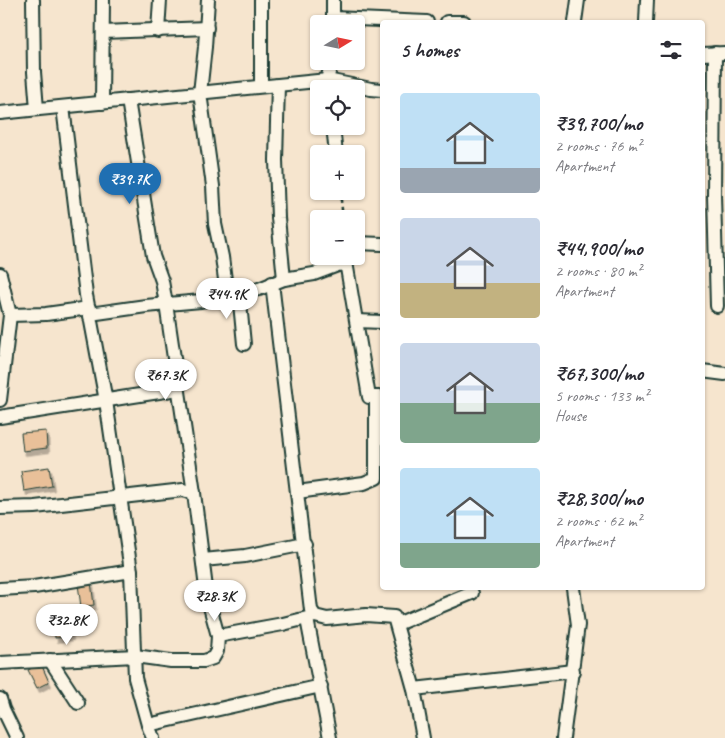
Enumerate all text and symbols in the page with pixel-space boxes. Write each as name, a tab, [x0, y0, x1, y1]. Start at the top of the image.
north arrow	[310, 15, 365, 70]
map controls	[310, 15, 365, 265]
icon: filters	[657, 36, 685, 64]
text: 5 homes	[400, 37, 459, 63]
button: locate	[310, 80, 365, 135]
text: ₹39,700/mo	[555, 110, 642, 136]
icon: home	[440, 113, 500, 173]
text: 2 rooms · 76 m²	[555, 136, 641, 156]
button: +	[310, 145, 365, 200]
text: Apartment	[555, 156, 614, 176]
pin: ₹39.7K	[89, 162, 171, 205]
text: ₹39.7K	[110, 169, 150, 189]
button: −	[310, 210, 365, 265]
text: ₹44,900/mo	[555, 235, 643, 261]
icon: home	[440, 238, 500, 298]
text: 2 rooms · 80 m²	[555, 261, 641, 281]
pin: ₹44.9K	[186, 278, 268, 320]
text: Apartment	[555, 281, 614, 301]
text: ₹44.9K	[207, 284, 247, 304]
pin: ₹67.3K	[125, 358, 207, 401]
text: ₹67,300/mo	[555, 360, 643, 386]
icon: home	[440, 363, 500, 423]
text: ₹67.3K	[146, 365, 186, 385]
text: 5 rooms · 133 m²	[555, 386, 649, 406]
text: House	[555, 406, 586, 426]
text: ₹28,300/mo	[555, 485, 643, 511]
icon: home	[440, 488, 500, 548]
text: 2 rooms · 62 m²	[555, 511, 641, 531]
text: Apartment	[555, 531, 614, 551]
pin: ₹28.3K	[174, 580, 256, 622]
text: ₹28.3K	[195, 586, 235, 606]
pin: ₹32.8K	[26, 604, 108, 646]
text: ₹32.8K	[47, 610, 87, 630]

